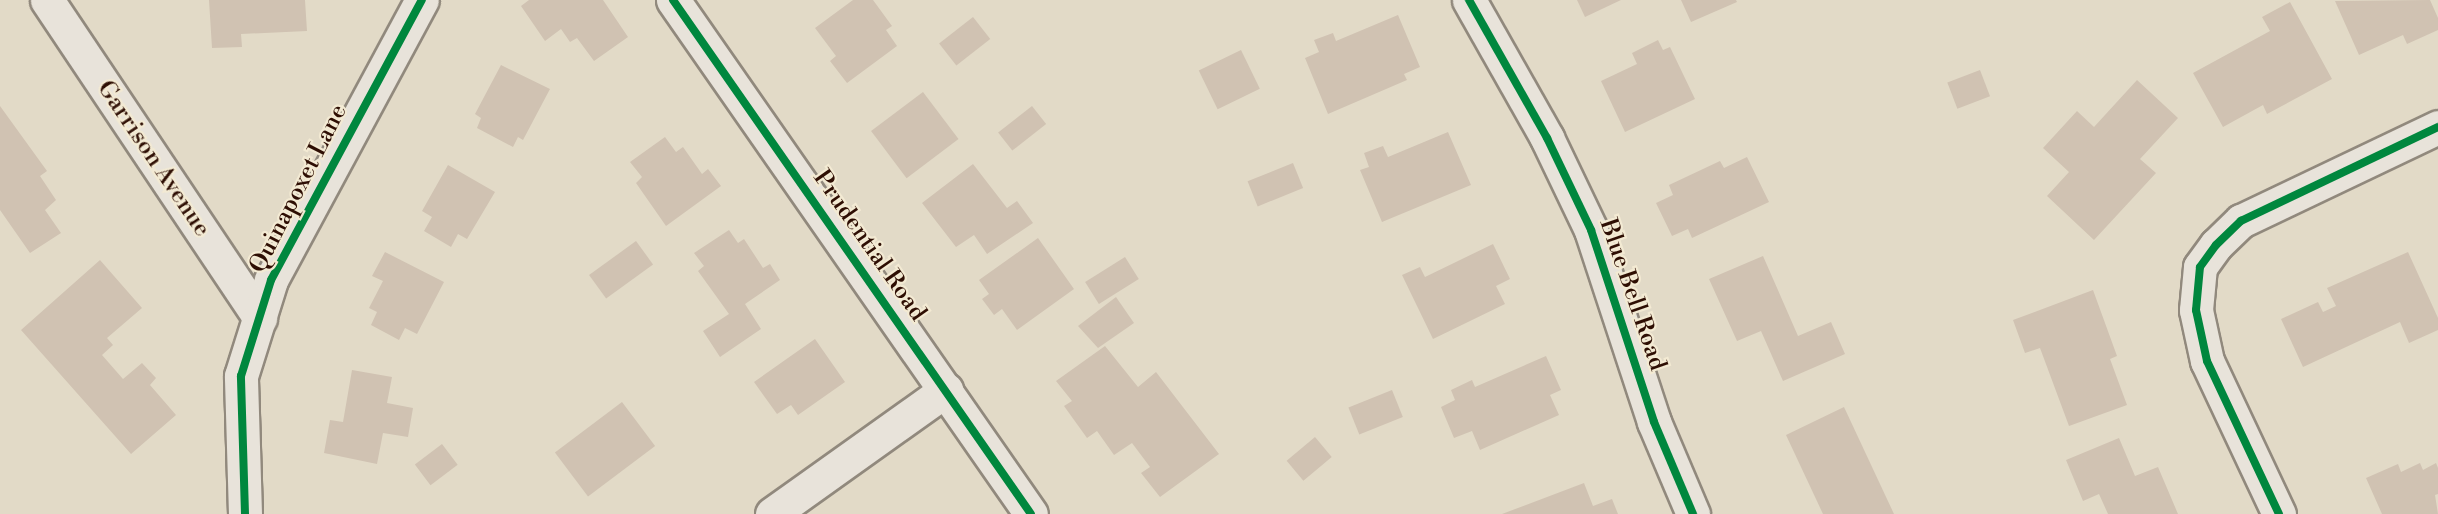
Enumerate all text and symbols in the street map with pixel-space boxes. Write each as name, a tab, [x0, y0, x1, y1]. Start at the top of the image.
street label: Garrison Avenue	[90, 76, 216, 242]
street label: Quinapoxet Lane	[244, 100, 354, 278]
street label: Prudential Road	[806, 165, 932, 327]
street label: Blue Bell Road	[1593, 215, 1671, 375]

